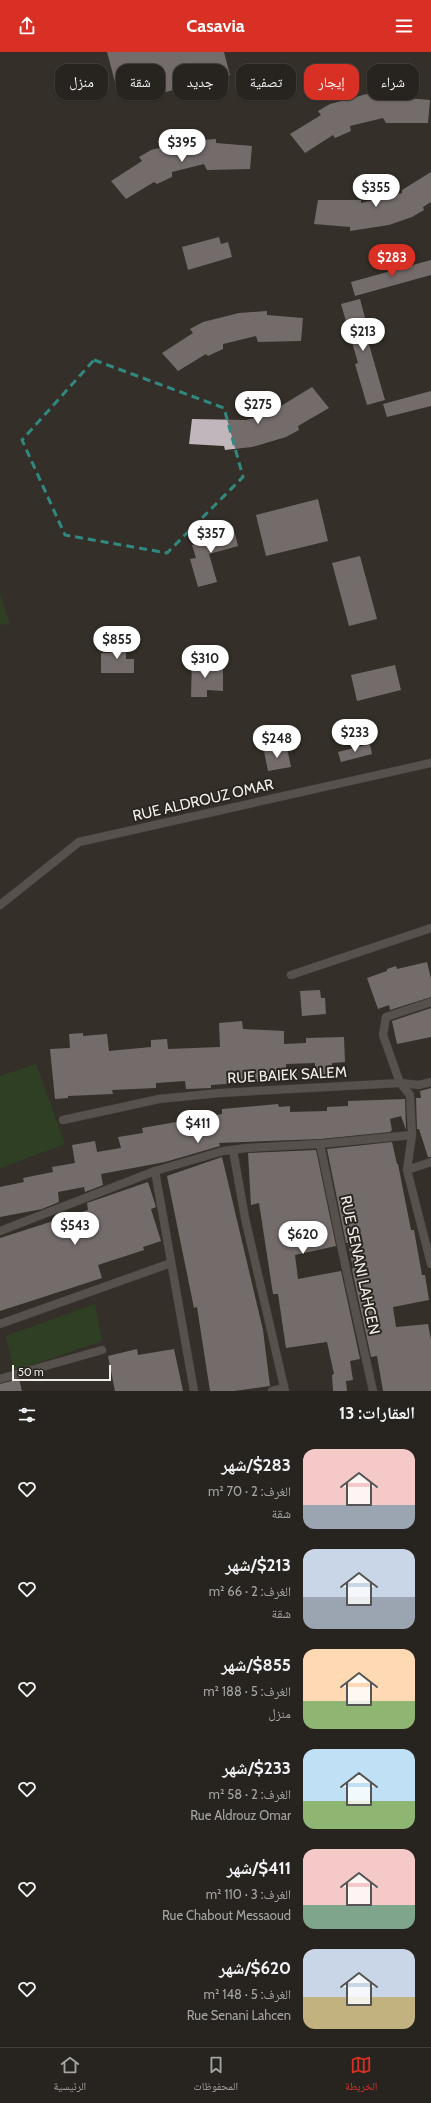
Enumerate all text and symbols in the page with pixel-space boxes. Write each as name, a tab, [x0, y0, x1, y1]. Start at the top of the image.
icon: share	[16, 15, 38, 37]
text: Casavia	[186, 15, 245, 37]
icon: menu	[393, 15, 415, 37]
chip: منزل	[55, 64, 108, 100]
chip: شقة	[116, 64, 165, 100]
chip: جديد	[173, 64, 228, 100]
chip: تصفية	[236, 64, 296, 100]
chip: إيجار	[304, 64, 359, 100]
chip: شراء	[367, 64, 419, 100]
pin: $395	[158, 129, 206, 163]
text: $395	[168, 134, 196, 150]
pin: $355	[352, 174, 400, 208]
text: $355	[362, 179, 390, 195]
pin: $283	[368, 244, 416, 278]
text: $283	[377, 249, 407, 265]
pin: $213	[339, 318, 387, 352]
text: $213	[350, 323, 376, 339]
pin: $275	[234, 391, 282, 425]
text: $275	[244, 396, 272, 412]
pin: $357	[187, 520, 235, 554]
text: $357	[197, 525, 225, 541]
pin: $855	[93, 626, 141, 660]
text: $855	[102, 631, 132, 647]
pin: $310	[181, 645, 229, 679]
text: $310	[191, 650, 219, 666]
pin: $233	[331, 719, 379, 753]
text: $233	[341, 724, 369, 740]
pin: $248	[253, 725, 301, 759]
text: $248	[262, 730, 292, 746]
street label: RUE ALDROUZ OMAR	[131, 775, 275, 825]
street label: RUE BAIEK SALEM	[227, 1063, 347, 1087]
pin: $411	[174, 1110, 222, 1144]
text: $411	[185, 1115, 211, 1131]
street label: RUE SENANI LAHCEN	[336, 1194, 384, 1336]
pin: $543	[51, 1212, 99, 1246]
text: $543	[60, 1217, 90, 1233]
pin: $620	[279, 1221, 327, 1255]
text: $620	[288, 1226, 318, 1242]
scale bar	[12, 1363, 111, 1382]
text: 50 m	[18, 1365, 44, 1379]
text: العقارات: 13	[339, 1403, 415, 1423]
icon: filters	[16, 1404, 38, 1426]
text: $283/شهر	[221, 1455, 291, 1475]
icon: home	[335, 1465, 383, 1513]
icon: heart	[16, 1478, 38, 1500]
text: الغرف: 2 · 70 m²	[208, 1483, 291, 1499]
text: شقة	[272, 1505, 291, 1521]
text: $213/شهر	[225, 1555, 291, 1575]
icon: home	[335, 1565, 383, 1613]
icon: heart	[16, 1578, 38, 1600]
text: الغرف: 2 · 66 m²	[209, 1583, 291, 1599]
text: شقة	[272, 1605, 291, 1621]
text: $855/شهر	[221, 1655, 291, 1675]
icon: home	[335, 1665, 383, 1713]
icon: heart	[16, 1678, 38, 1700]
text: الغرف: 5 · 188 m²	[203, 1683, 291, 1699]
text: منزل	[268, 1705, 291, 1721]
text: $233/شهر	[222, 1758, 291, 1778]
icon: home	[335, 1765, 383, 1813]
icon: heart	[16, 1778, 38, 1800]
text: الغرف: 2 · 58 m²	[209, 1786, 291, 1802]
text: Rue Aldrouz Omar	[190, 1807, 291, 1823]
text: $411/شهر	[227, 1858, 291, 1878]
icon: home	[335, 1865, 383, 1913]
icon: heart	[16, 1878, 38, 1900]
text: الغرف: 3 · 110 m²	[206, 1886, 291, 1902]
text: Rue Chabout Messaoud	[162, 1907, 291, 1923]
text: $620/شهر	[219, 1958, 291, 1978]
icon: home	[335, 1965, 383, 2013]
icon: heart	[16, 1978, 38, 2000]
text: الغرف: 5 · 148 m²	[204, 1986, 291, 2002]
text: Rue Senani Lahcen	[187, 2007, 291, 2023]
tab: الرئيسية	[54, 2054, 86, 2097]
tab: المحفوظات	[193, 2054, 238, 2097]
tab: الخريطة	[345, 2054, 377, 2097]

